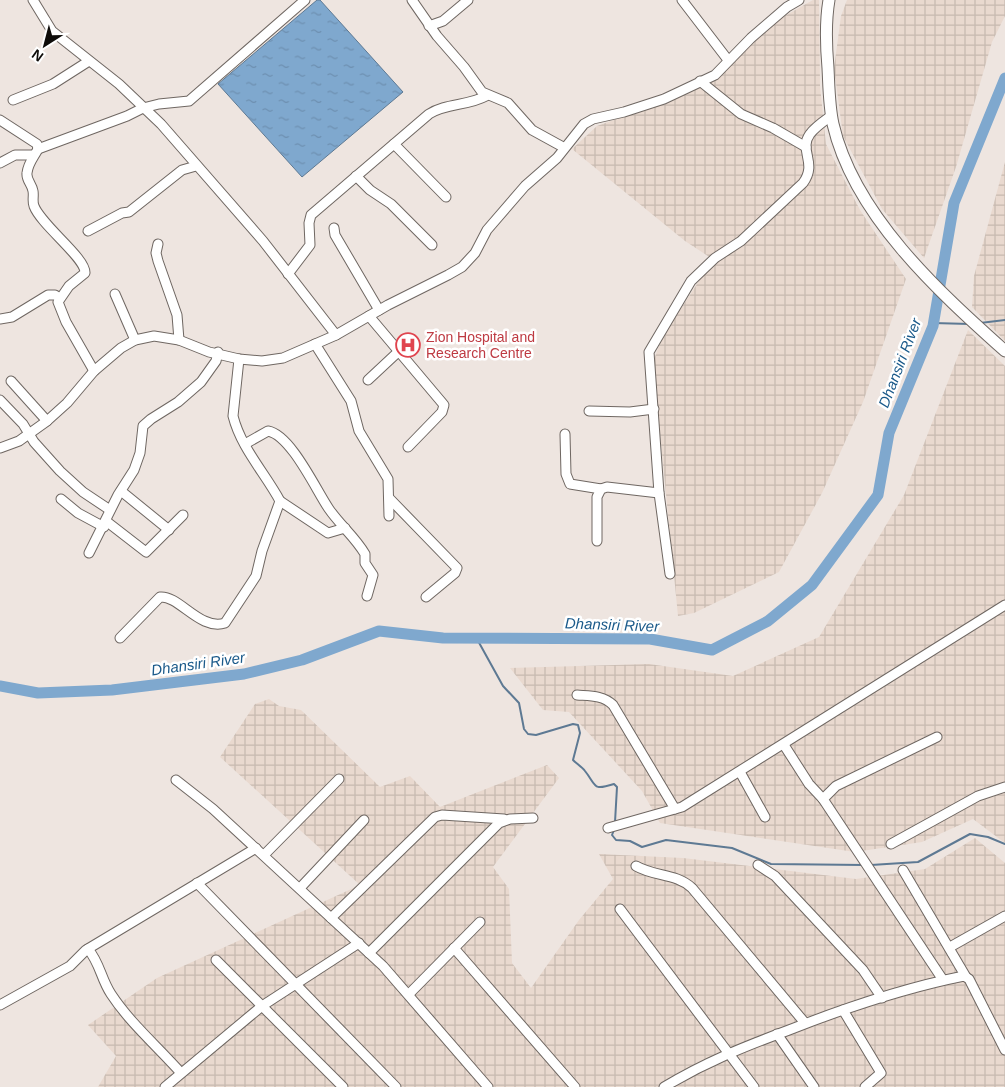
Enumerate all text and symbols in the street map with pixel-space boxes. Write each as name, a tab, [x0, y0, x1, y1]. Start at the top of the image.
north arrow	[20, 20, 70, 70]
text: N	[29, 46, 46, 65]
water label: Dhansiri River	[875, 315, 925, 410]
place label: Zion Hospital and Research Centre	[426, 329, 535, 361]
hospital icon: Zion Hospital and Research Centre	[395, 332, 421, 358]
water label: Dhansiri River	[565, 614, 660, 635]
water label: Dhansiri River	[150, 648, 247, 678]

